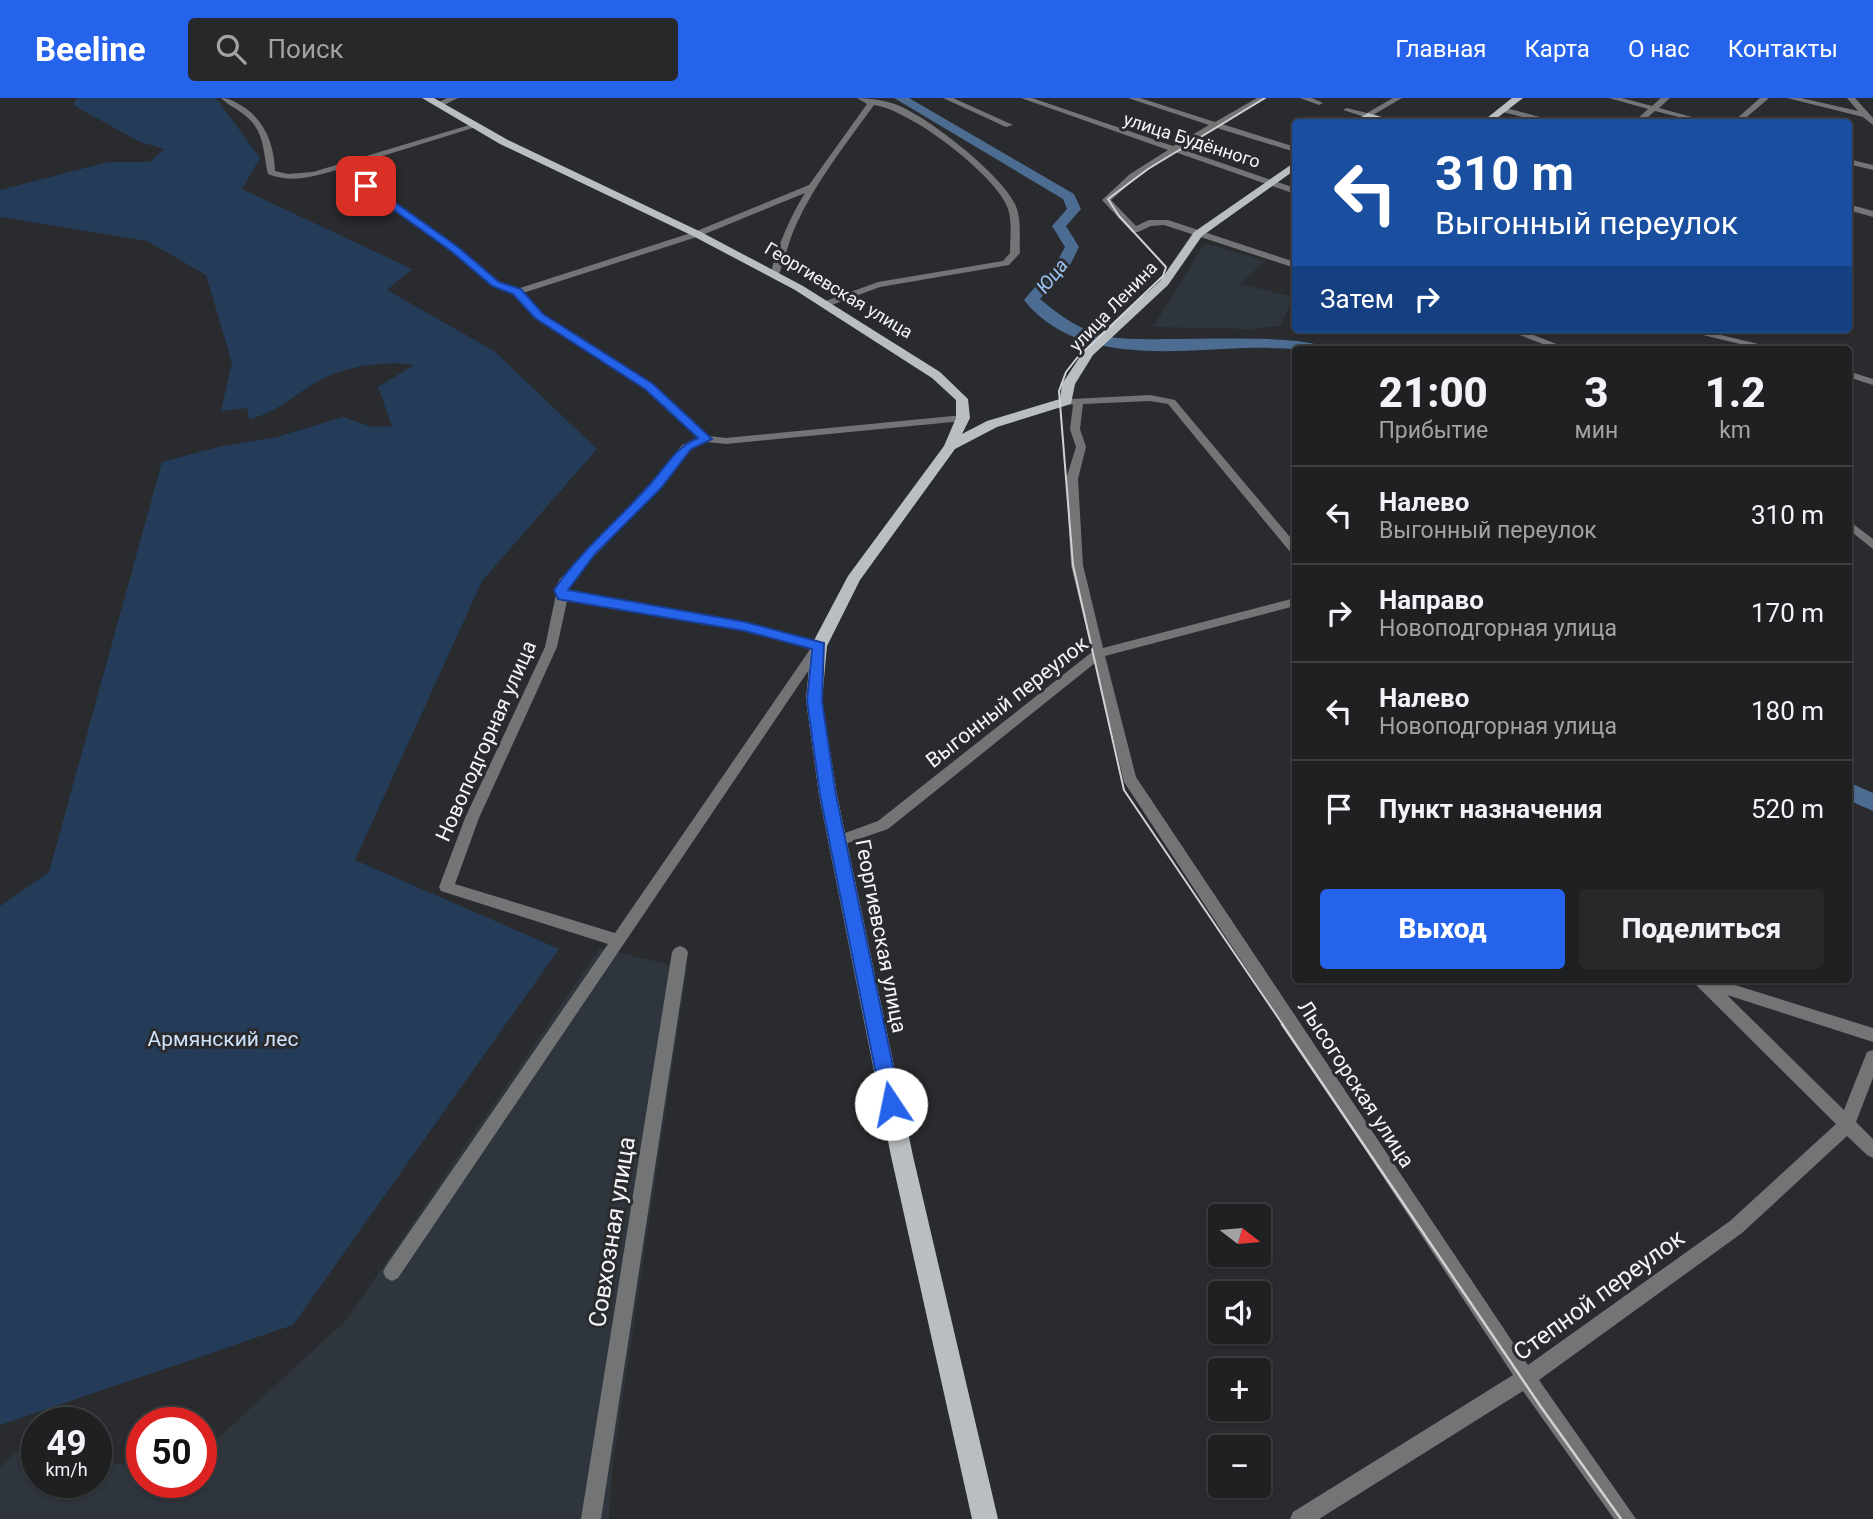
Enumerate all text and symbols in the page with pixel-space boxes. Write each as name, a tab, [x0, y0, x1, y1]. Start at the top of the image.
search box	[188, 18, 678, 81]
text: Beeline	[35, 30, 146, 69]
icon: search	[212, 30, 250, 68]
text: Поиск	[268, 34, 344, 64]
text: Главная	[1395, 35, 1486, 63]
text: Карта	[1524, 35, 1590, 63]
text: О нас	[1628, 35, 1690, 63]
text: Контакты	[1728, 35, 1838, 63]
street label: улица Будённого	[1121, 108, 1263, 172]
text: 310 m	[1435, 145, 1574, 202]
icon: left	[1320, 147, 1411, 238]
pin	[336, 156, 396, 216]
icon: arrive	[347, 167, 385, 205]
text: Выгонный переулок	[1435, 204, 1738, 242]
street label: Георгиевская улица	[761, 238, 917, 342]
water label: Юца	[1031, 254, 1073, 298]
street label: улица Ленина	[1065, 257, 1161, 355]
icon: right	[1408, 280, 1446, 318]
text: Затем	[1320, 284, 1394, 314]
text: 21:00	[1379, 368, 1488, 417]
text: 3	[1584, 368, 1609, 417]
text: 1.2	[1705, 368, 1766, 417]
text: Прибытие	[1378, 417, 1488, 444]
text: мин	[1575, 417, 1618, 444]
text: km	[1719, 417, 1751, 444]
text: Налево	[1379, 487, 1469, 517]
icon: left	[1320, 496, 1358, 534]
text: 310 m	[1751, 500, 1824, 530]
text: Выгонный переулок	[1379, 517, 1597, 544]
text: Направо	[1379, 585, 1484, 615]
icon: right	[1320, 594, 1358, 632]
text: 170 m	[1751, 598, 1824, 628]
text: Новоподгорная улица	[1379, 615, 1617, 642]
street label: Выгонный переулок	[921, 631, 1093, 773]
street label: Новоподгорная улица	[431, 637, 541, 845]
text: Налево	[1379, 683, 1469, 713]
icon: left	[1320, 692, 1358, 730]
text: 180 m	[1751, 696, 1824, 726]
text: Новоподгорная улица	[1379, 713, 1617, 740]
icon: arrive	[1320, 790, 1358, 828]
text: Пункт назначения	[1379, 794, 1603, 824]
text: 520 m	[1751, 794, 1824, 824]
street label: Георгиевская улица	[850, 837, 912, 1035]
button: Выход	[1320, 889, 1565, 969]
button: Поделиться	[1579, 889, 1824, 969]
street label: Лысогорская улица	[1293, 996, 1419, 1172]
park label: Армянский лес	[148, 1027, 298, 1051]
position arrow	[854, 1067, 928, 1141]
street label: Совхозная улица	[583, 1135, 641, 1329]
north arrow	[1208, 1204, 1270, 1267]
map controls	[1208, 1204, 1271, 1498]
street label: Степной переулок	[1508, 1224, 1690, 1366]
button: sound	[1208, 1281, 1271, 1344]
button: +	[1208, 1358, 1271, 1421]
speed limit sign: 50	[126, 1407, 217, 1498]
text: 49	[46, 1423, 87, 1464]
button: −	[1208, 1435, 1271, 1498]
text: km/h	[45, 1459, 88, 1480]

